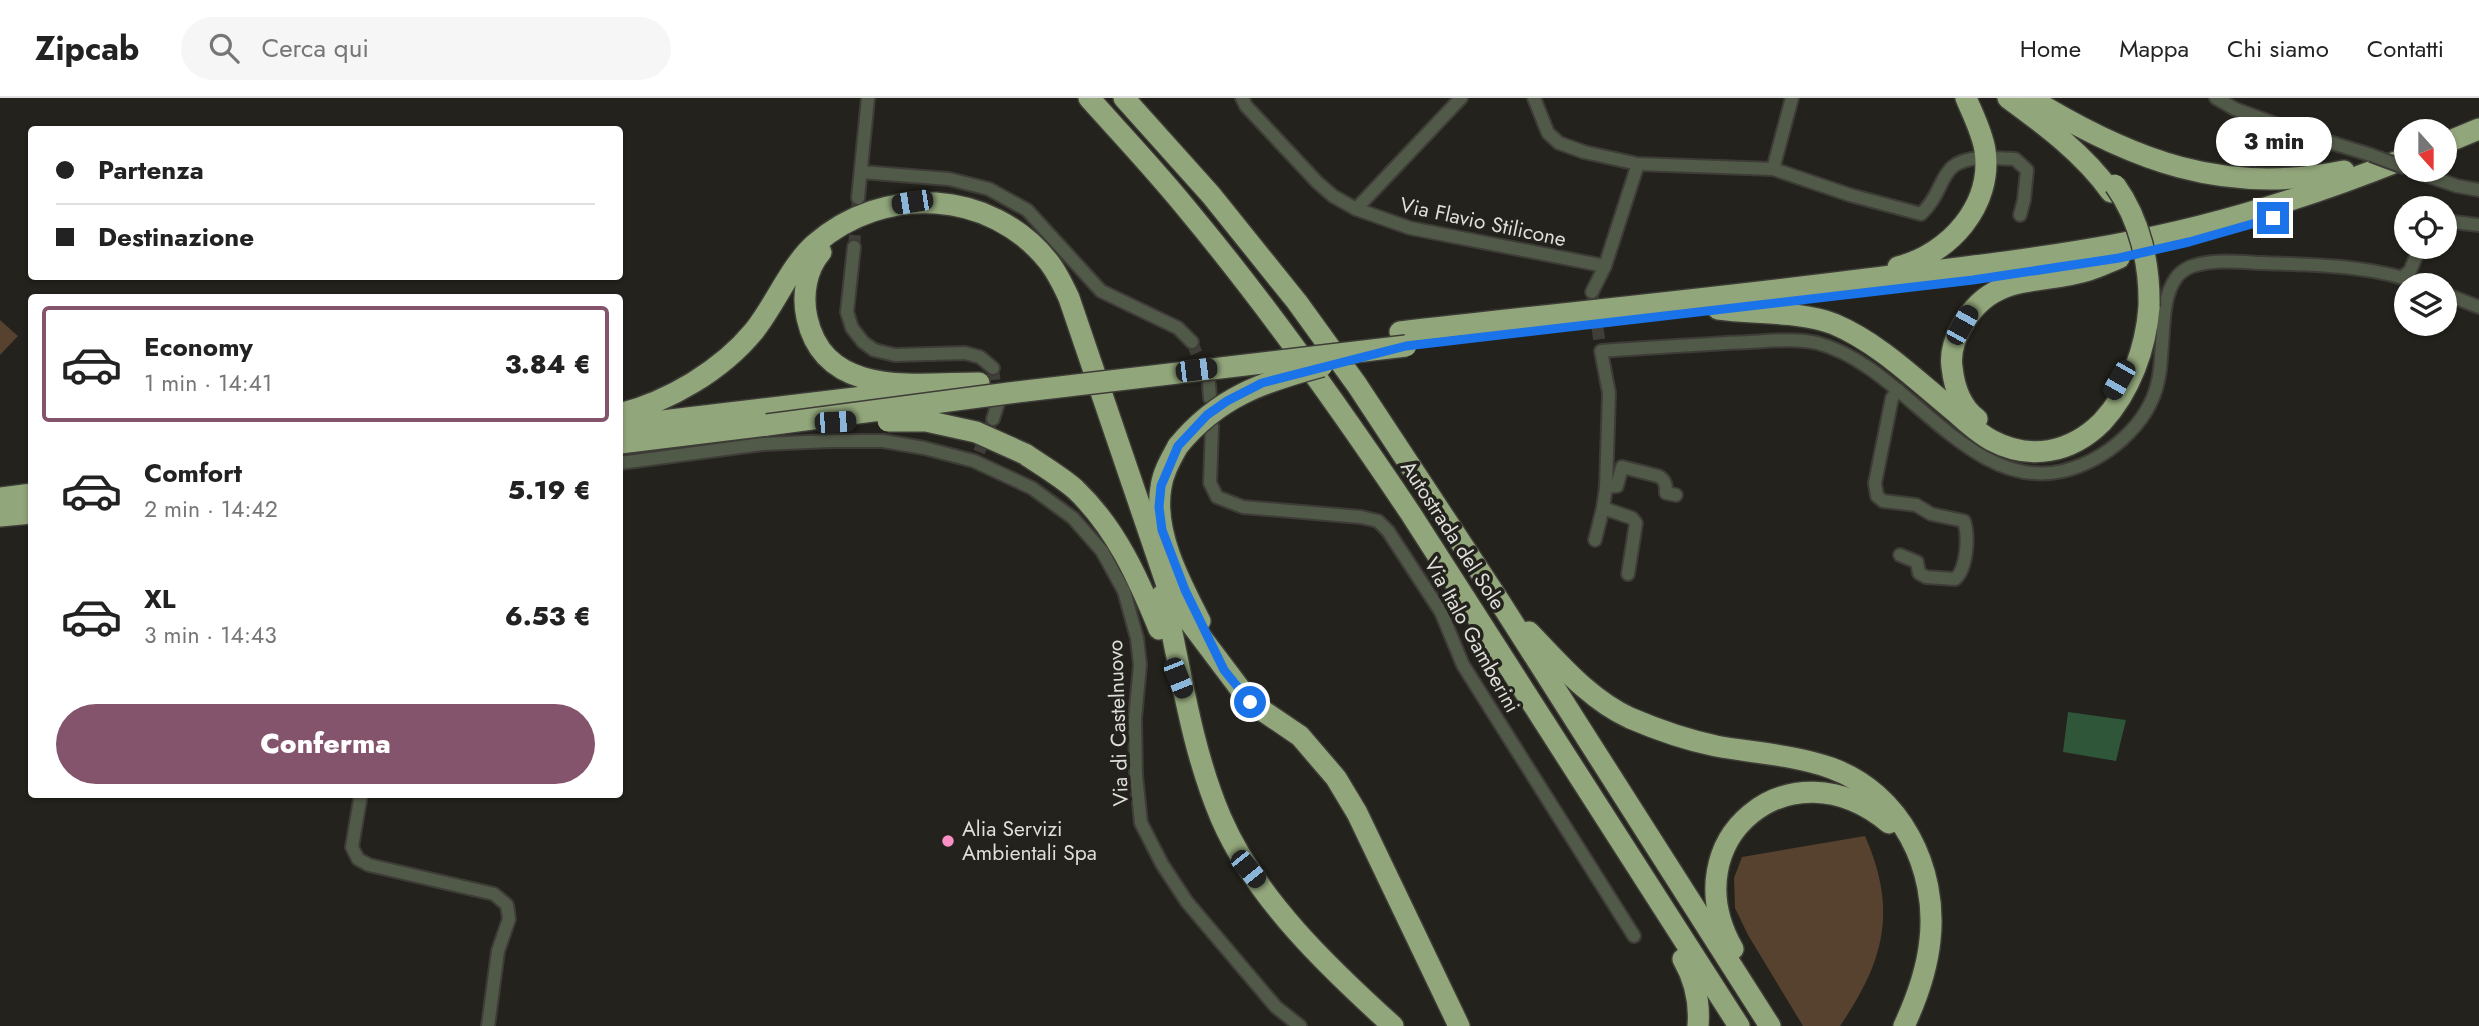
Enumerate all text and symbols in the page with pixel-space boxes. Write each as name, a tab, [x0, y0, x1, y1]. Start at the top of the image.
search box	[181, 17, 671, 80]
text: Zipcab	[35, 25, 139, 72]
icon: search	[205, 29, 243, 67]
text: Cerca qui	[261, 29, 369, 67]
text: Home	[2020, 31, 2081, 66]
text: Mappa	[2119, 31, 2189, 66]
text: Chi siamo	[2227, 31, 2329, 66]
text: Contatti	[2367, 31, 2444, 66]
callout: 3 min	[2215, 116, 2331, 166]
north arrow	[2394, 119, 2457, 182]
map controls	[2394, 119, 2457, 336]
text: 3 min	[2244, 124, 2304, 158]
text: Partenza	[98, 151, 204, 189]
car	[890, 188, 935, 216]
street label: Via Flavio Stilicone	[1397, 190, 1569, 254]
button: locate	[2394, 196, 2457, 259]
route end	[2257, 202, 2289, 234]
text: Destinazione	[98, 218, 254, 256]
button: layers	[2394, 273, 2457, 336]
car	[1943, 302, 1982, 348]
text: Economy	[144, 328, 253, 366]
icon: car	[60, 333, 123, 396]
text: 3.84 €	[505, 345, 591, 383]
car	[1174, 357, 1219, 383]
car	[2100, 357, 2139, 403]
text: 1 min · 14:41	[144, 366, 272, 400]
car	[814, 410, 857, 434]
text: Comfort	[144, 454, 242, 492]
street label: Autostrada del Sole	[1393, 454, 1513, 616]
icon: car	[60, 459, 123, 522]
text: 5.19 €	[508, 471, 591, 509]
text: 2 min · 14:42	[144, 492, 278, 526]
street label: Via Italo Gamberini	[1417, 552, 1527, 718]
text: XL	[144, 580, 176, 618]
icon: car	[60, 585, 123, 648]
text: 6.53 €	[505, 597, 591, 635]
text: 3 min · 14:43	[144, 618, 277, 652]
street label: Via di Castelnuovo	[1100, 639, 1136, 807]
car	[1161, 655, 1196, 701]
route start	[1234, 686, 1266, 718]
button: Conferma	[56, 704, 595, 784]
place label: Alia Servizi Ambientali Spa	[962, 814, 1097, 868]
marker: Alia Servizi Ambientali Spa	[940, 833, 956, 849]
car	[1227, 846, 1270, 892]

